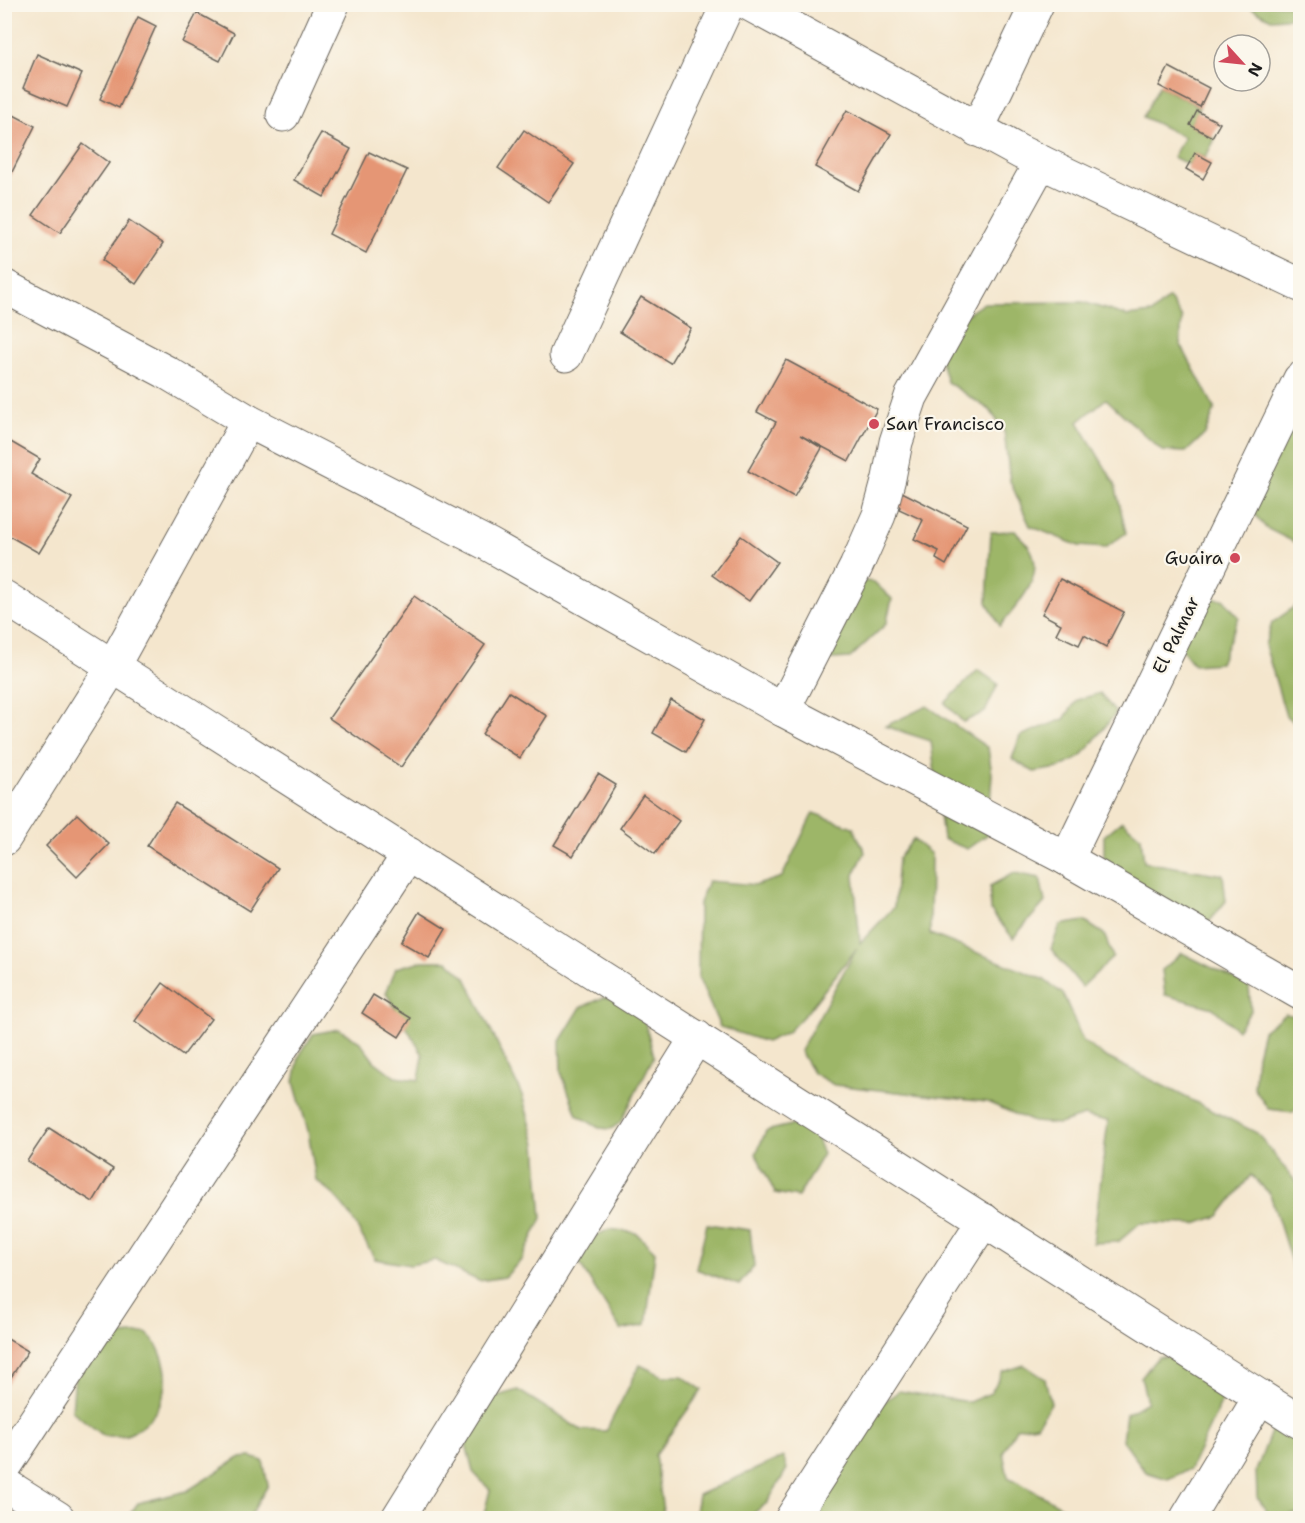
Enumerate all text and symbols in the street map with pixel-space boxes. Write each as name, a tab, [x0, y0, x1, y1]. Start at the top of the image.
north arrow	[1212, 33, 1272, 93]
text: N	[1243, 59, 1267, 80]
place label: San Francisco	[886, 412, 1004, 436]
marker: San Francisco	[867, 417, 881, 431]
place label: Guaira	[1165, 546, 1223, 570]
marker: Guaira	[1228, 551, 1242, 565]
street label: El Palmar	[1147, 592, 1205, 678]

